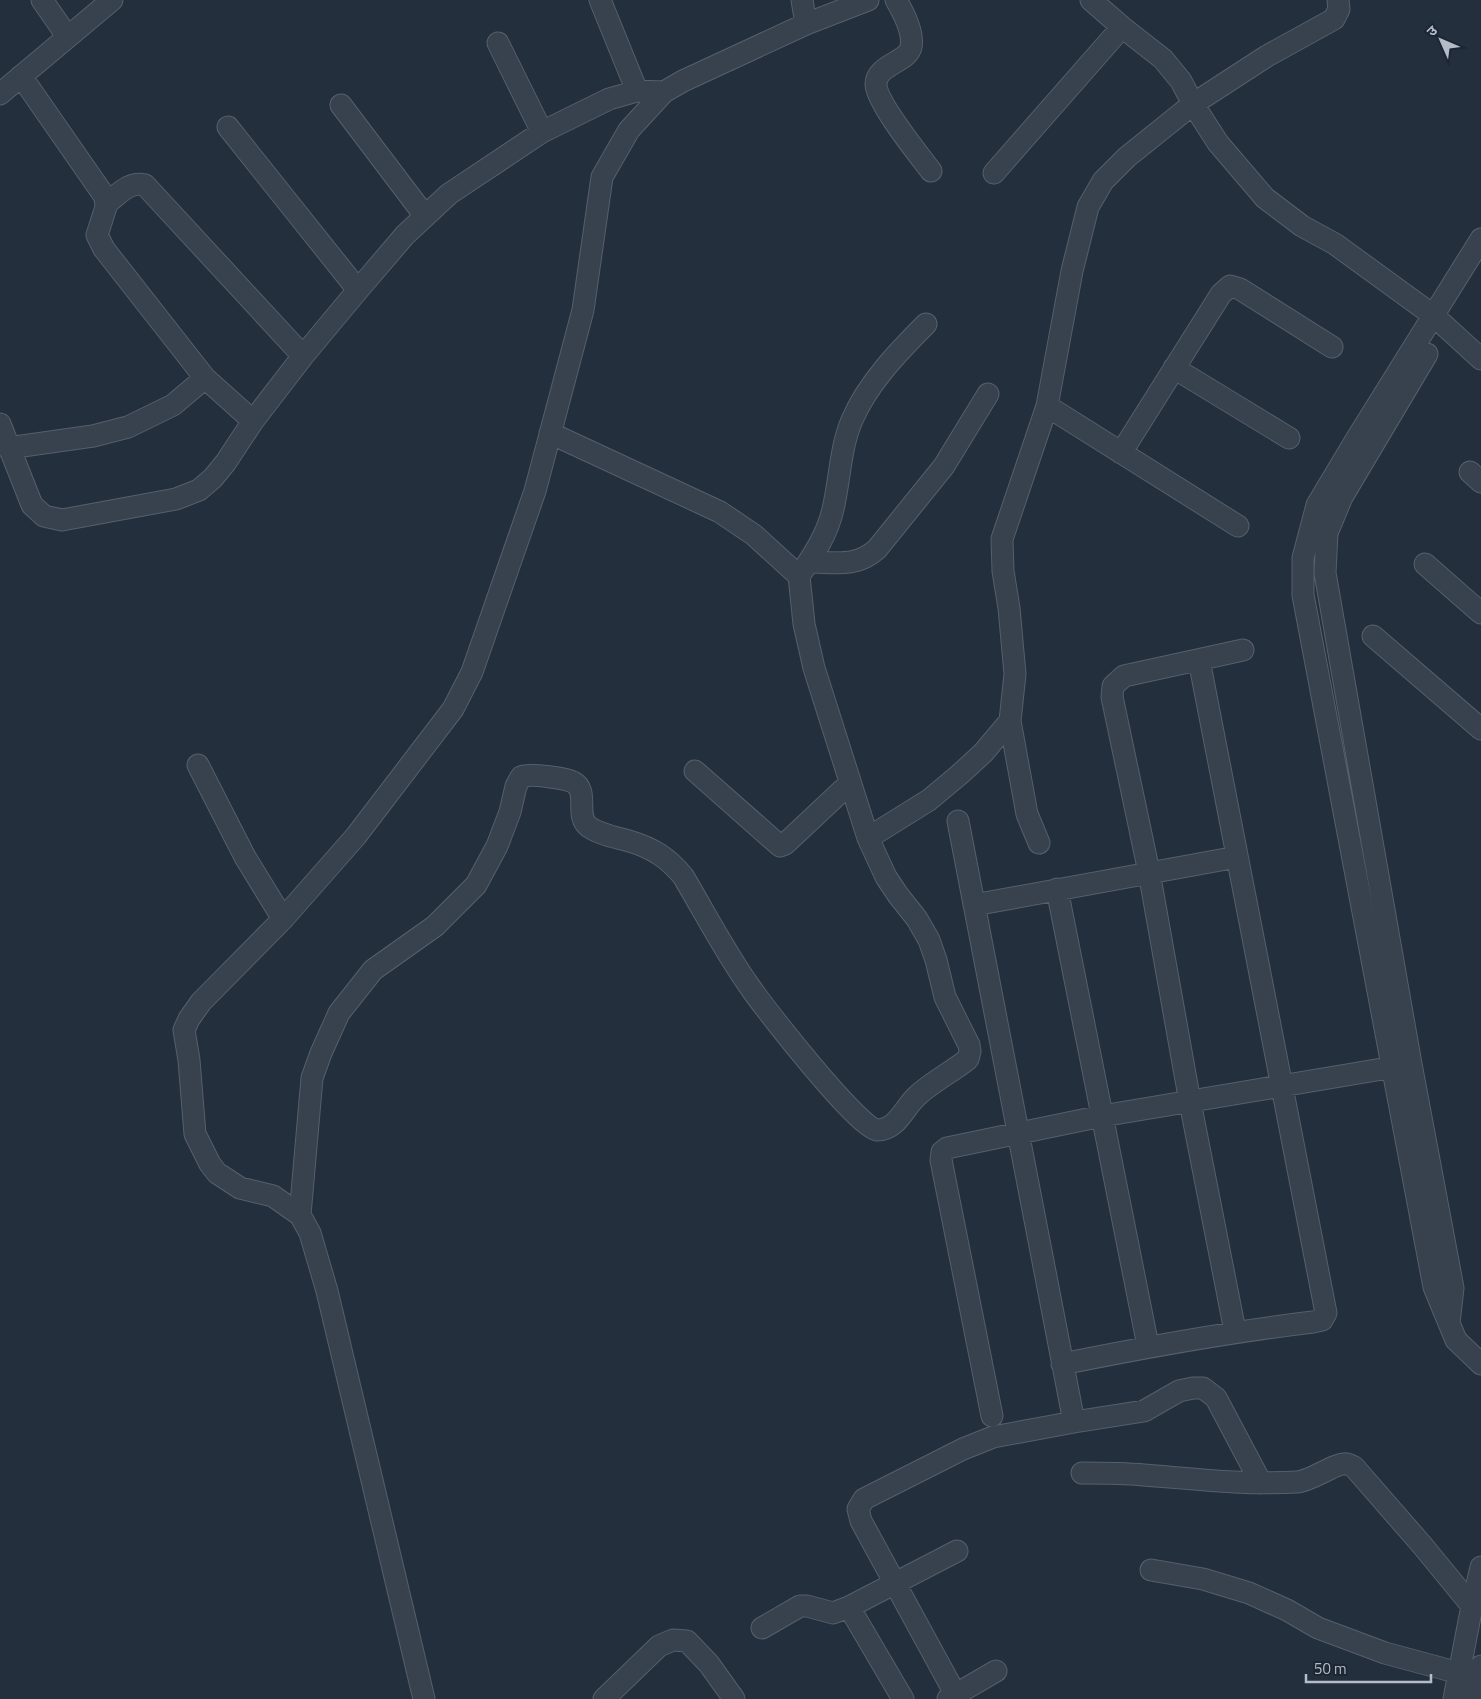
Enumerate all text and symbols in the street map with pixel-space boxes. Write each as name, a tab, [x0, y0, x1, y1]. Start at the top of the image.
north arrow	[1416, 15, 1466, 65]
text: उ	[1421, 20, 1442, 41]
scale bar	[1306, 1652, 1431, 1684]
text: 50 m	[1314, 1657, 1347, 1680]

